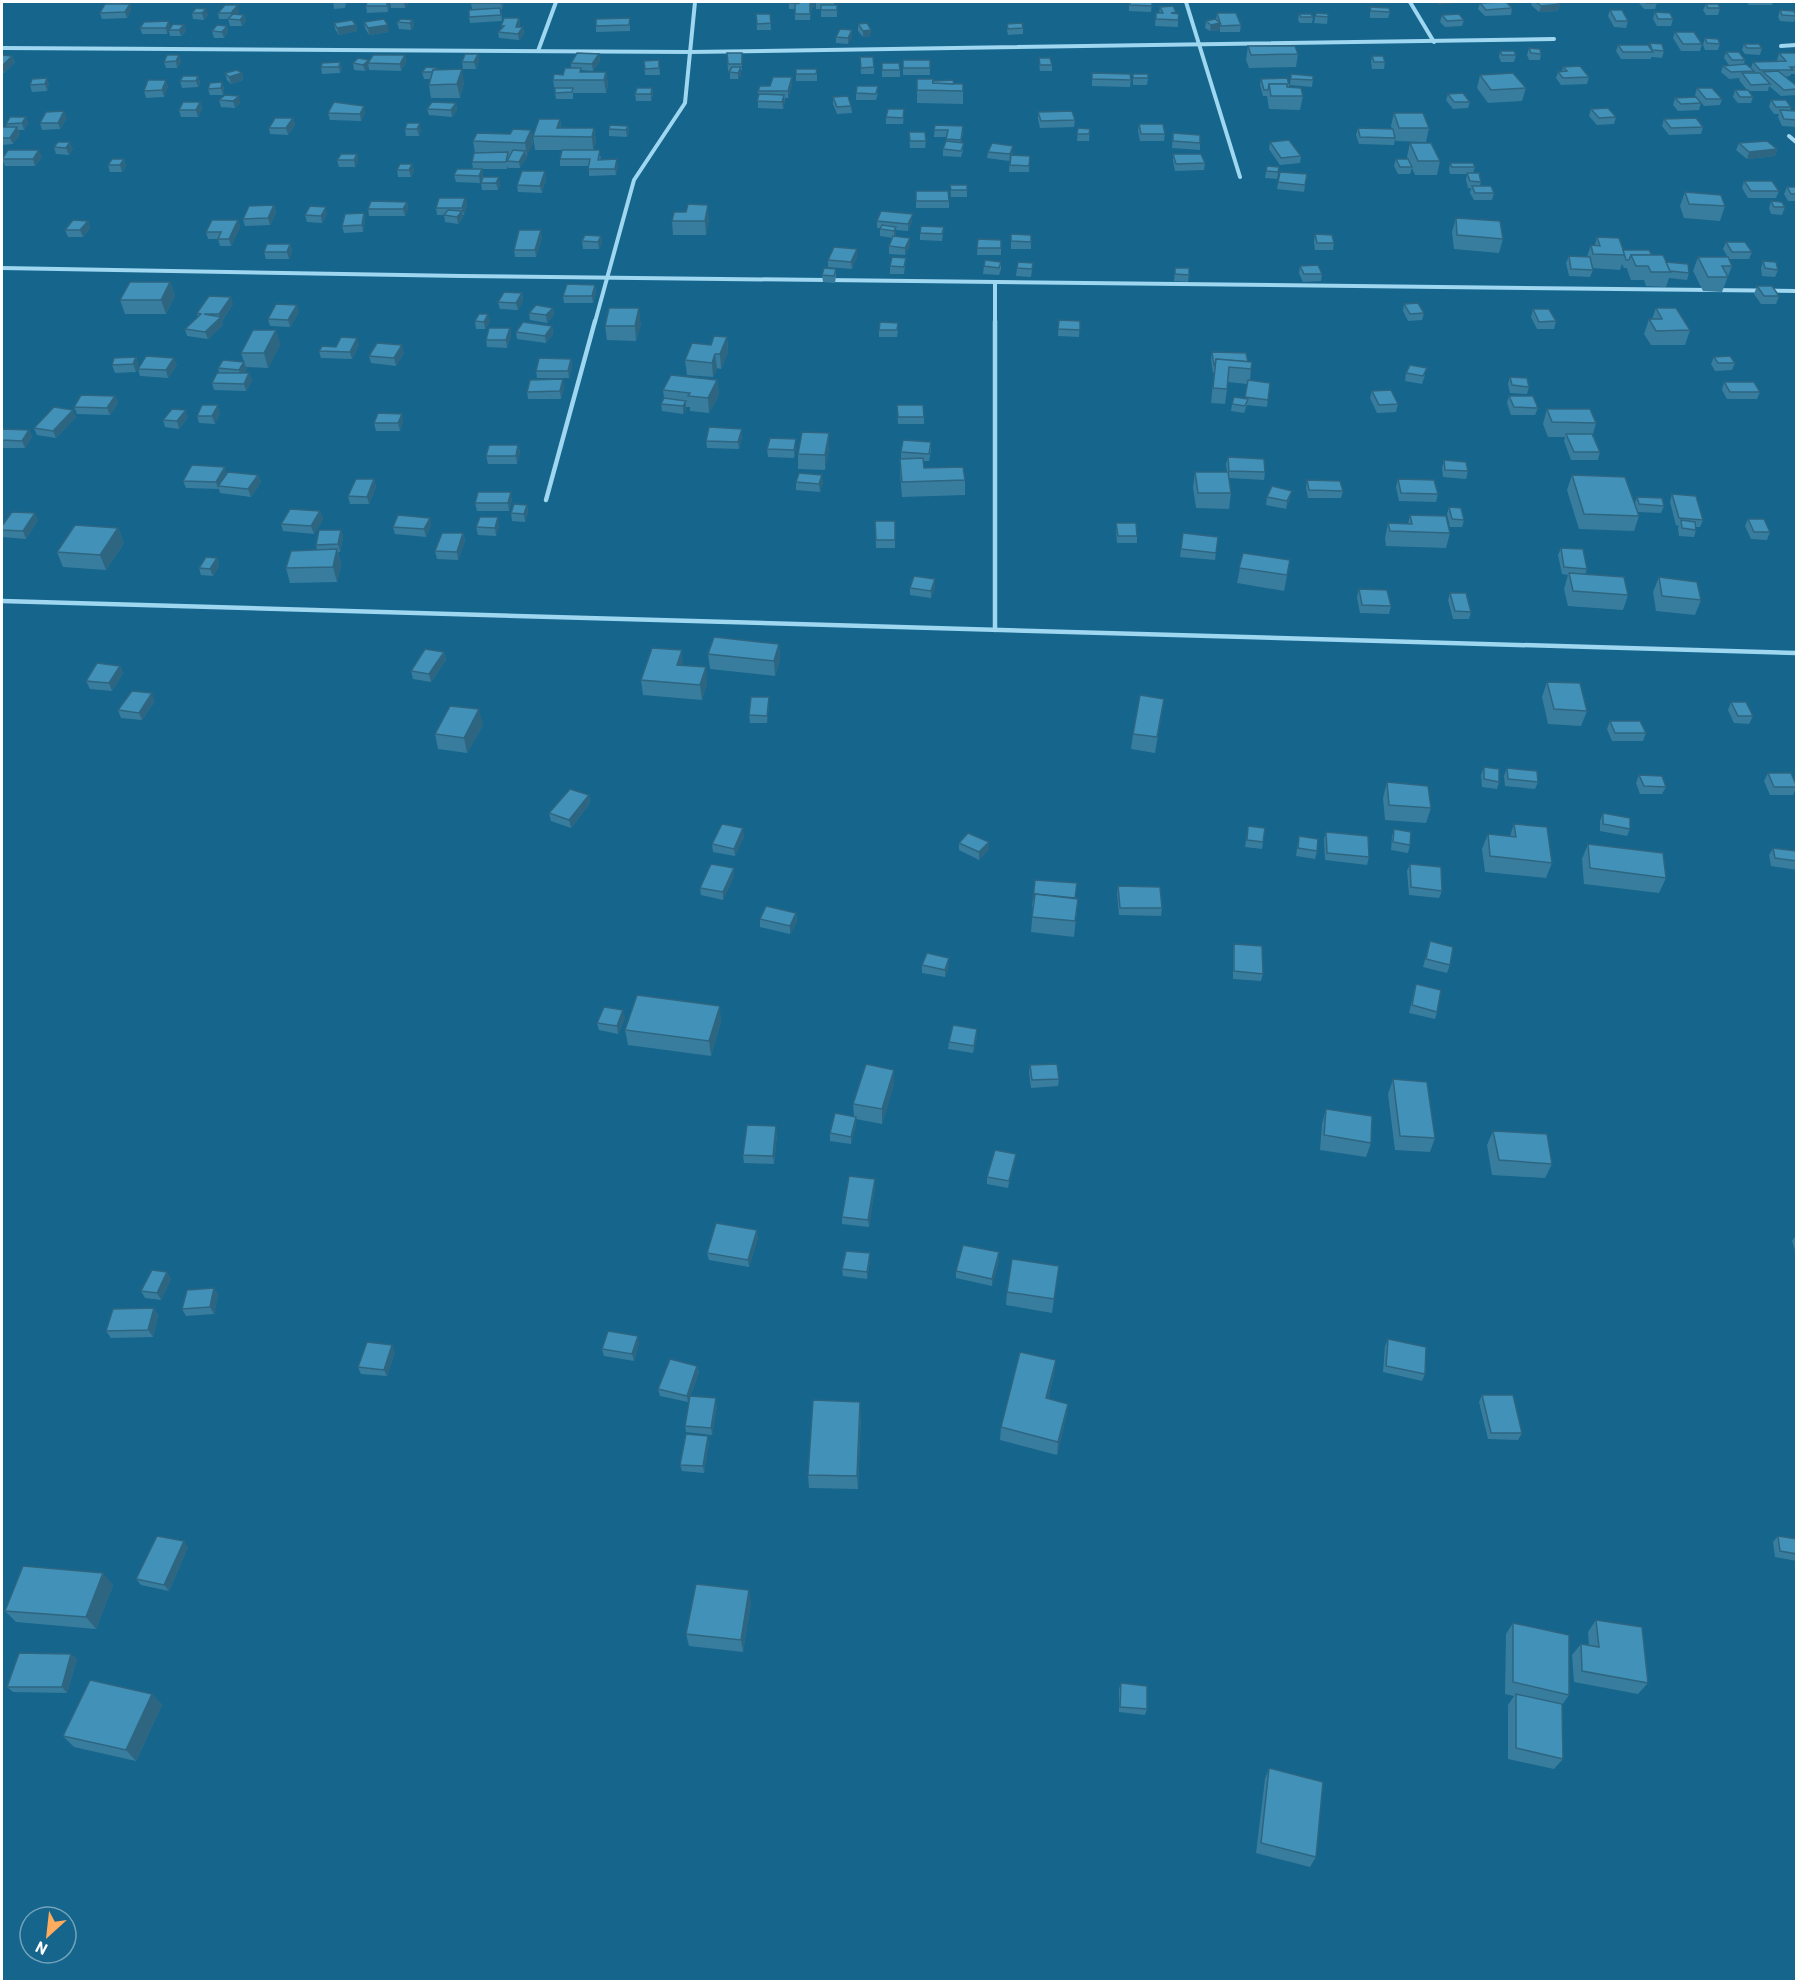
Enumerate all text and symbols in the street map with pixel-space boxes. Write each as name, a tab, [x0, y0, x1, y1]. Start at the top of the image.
north arrow	[18, 1905, 78, 1965]
text: N	[32, 1938, 50, 1960]

